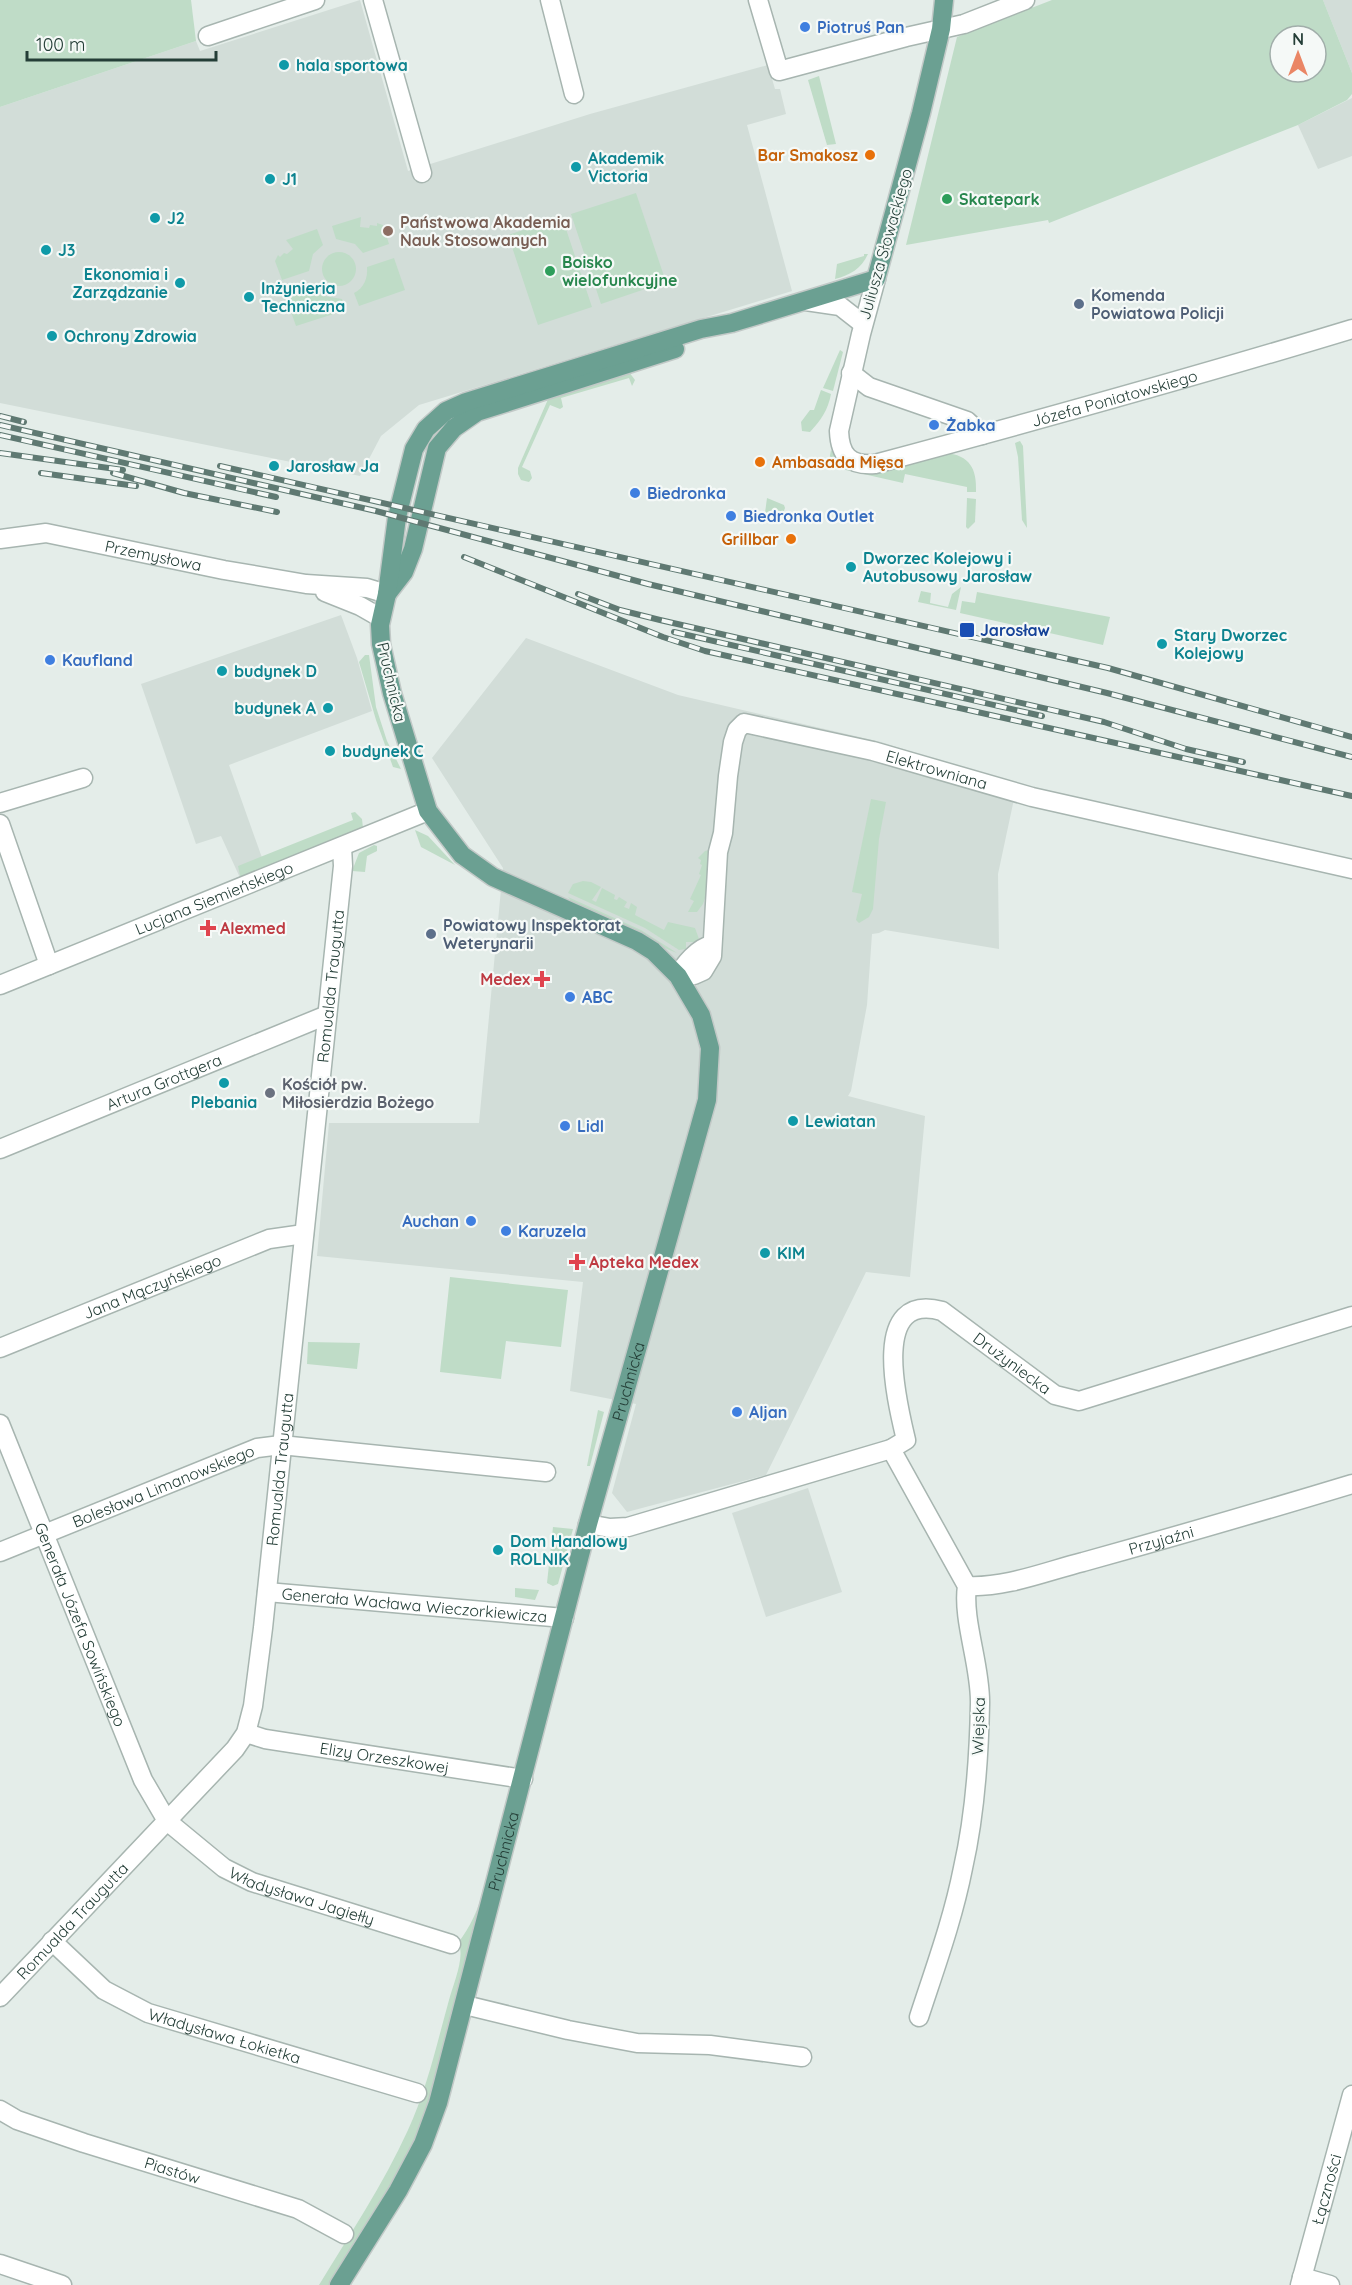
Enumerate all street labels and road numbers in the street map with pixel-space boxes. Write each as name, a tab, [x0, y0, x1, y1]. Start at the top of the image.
street label: Juliusza Słowackiego	[854, 166, 916, 322]
street label: Józefa Poniatowskiego	[1029, 365, 1200, 431]
street label: Przemysłowa	[103, 535, 204, 575]
street label: Pruchnicka	[373, 640, 411, 724]
street label: Elektrowniana	[884, 745, 990, 794]
street label: Lucjana Siemieńskiego	[132, 857, 296, 939]
street label: Romualda Traugutta	[312, 909, 348, 1064]
street label: Artura Grottgera	[103, 1049, 224, 1114]
street label: Jana Mączyńskiego	[80, 1249, 224, 1323]
street label: Drużyniecka	[969, 1328, 1055, 1399]
street label: Pruchnicka	[607, 1340, 649, 1423]
street label: Romualda Traugutta	[262, 1392, 298, 1547]
street label: Bolesława Limanowskiego	[69, 1440, 257, 1532]
street label: Generała Józefa Sowińskiego	[31, 1519, 130, 1729]
street label: Przyjaźni	[1126, 1521, 1196, 1559]
street label: Generała Wacława Wieczorkiewicza	[281, 1583, 548, 1626]
street label: Wiejska	[967, 1697, 989, 1755]
street label: Elizy Orzeszkowej	[318, 1738, 451, 1777]
street label: Pruchnicka	[483, 1809, 523, 1893]
street label: Romualda Traugutta	[12, 1858, 132, 1983]
street label: Władysława Jagiełły	[226, 1862, 377, 1930]
street label: Władysława Łokietka	[146, 2004, 303, 2068]
street label: Piastów	[142, 2152, 203, 2188]
street label: Łączności	[1307, 2152, 1345, 2227]

